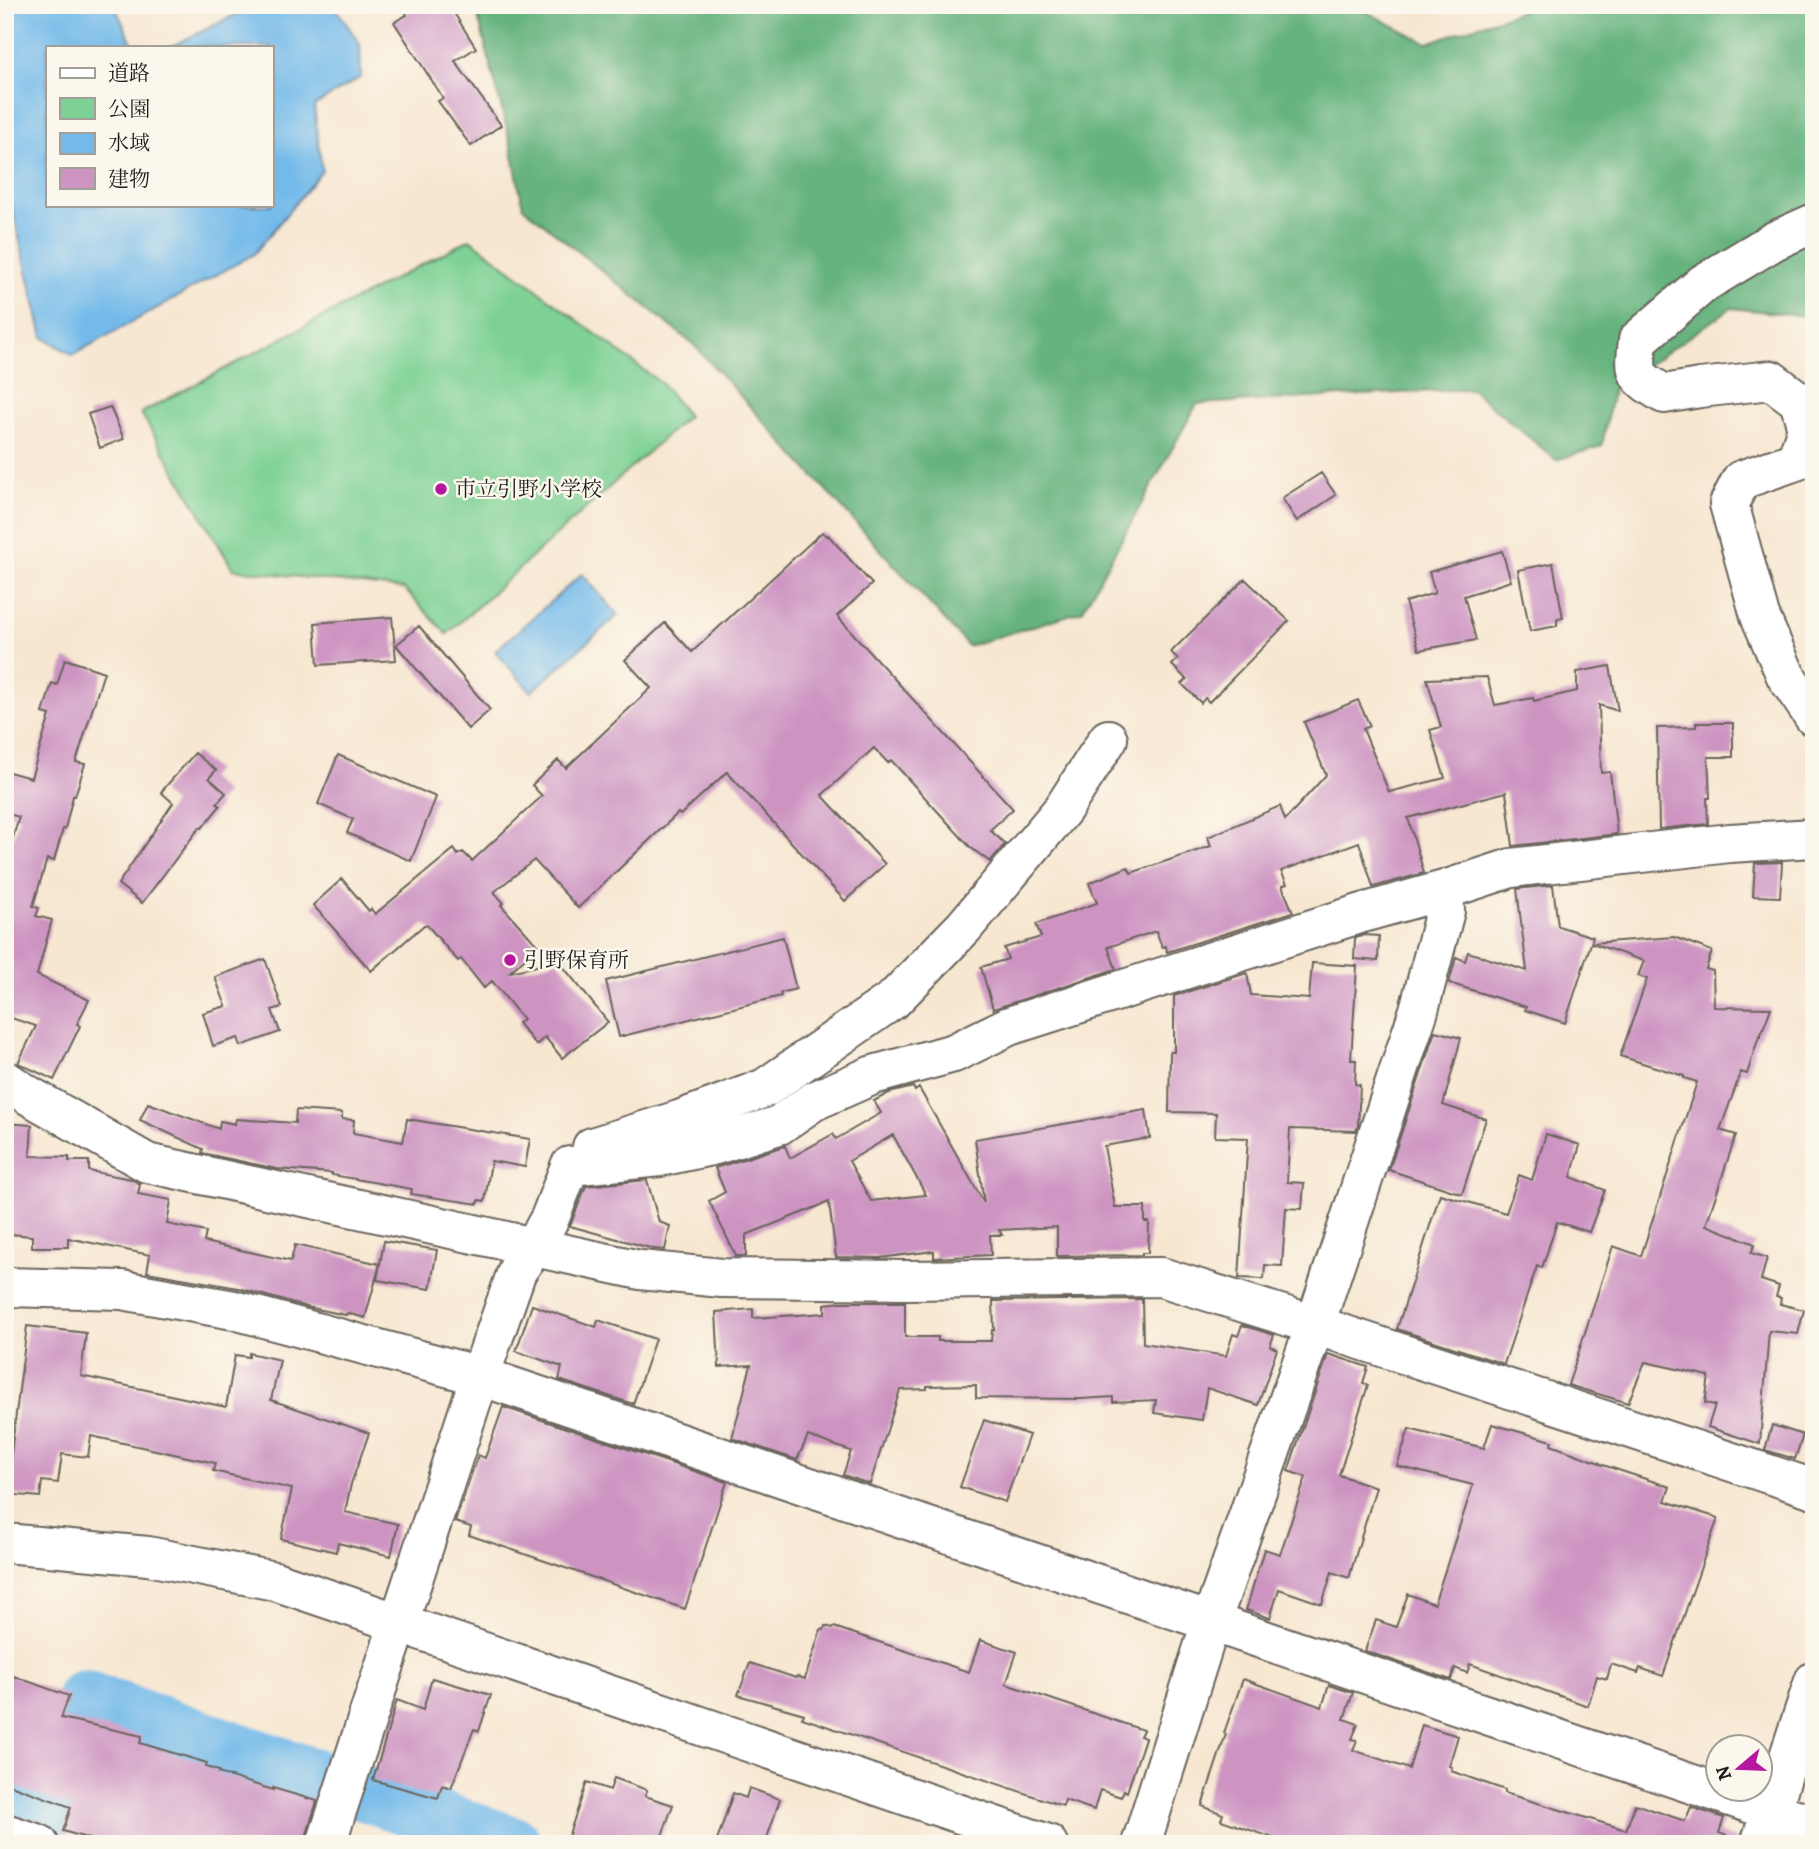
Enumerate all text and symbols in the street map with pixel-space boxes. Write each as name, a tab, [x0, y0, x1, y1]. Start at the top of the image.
legend	[46, 46, 273, 206]
text: 道路	[108, 59, 150, 87]
text: 公園	[108, 95, 150, 123]
text: 水域	[108, 129, 150, 157]
text: 建物	[108, 165, 150, 193]
place label: 市立引野小学校	[455, 475, 602, 503]
marker: 市立引野小学校	[433, 481, 449, 497]
place label: 引野保育所	[524, 946, 629, 974]
marker: 引野保育所	[502, 952, 518, 968]
north arrow	[1703, 1734, 1773, 1804]
text: N	[1709, 1762, 1738, 1784]

